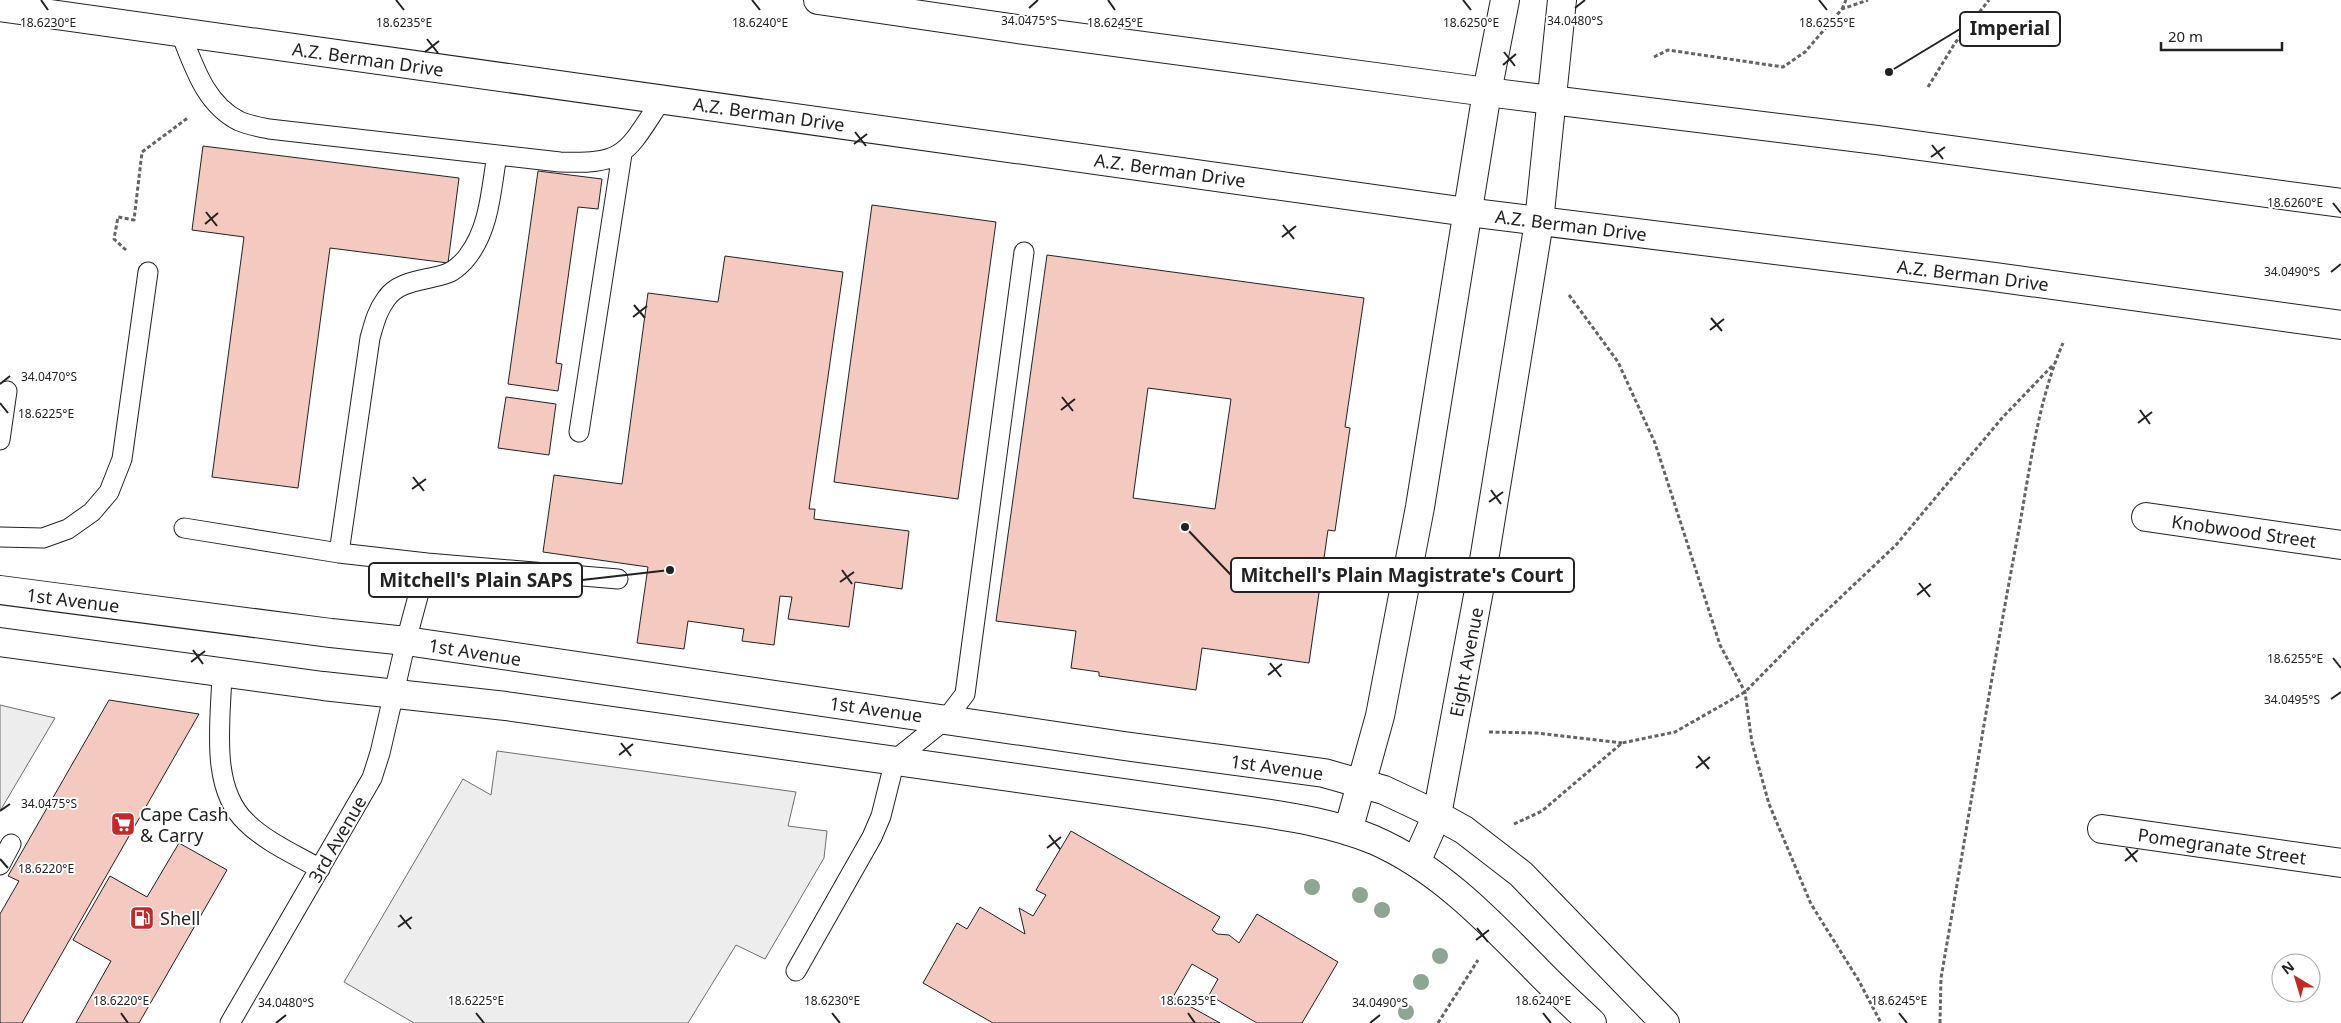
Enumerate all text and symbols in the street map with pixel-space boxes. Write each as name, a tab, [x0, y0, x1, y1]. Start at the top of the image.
text: 34.0475°S	[1001, 12, 1057, 29]
text: 34.0480°S	[1547, 12, 1603, 29]
callout: Imperial	[1960, 12, 2060, 46]
text: 18.6230°E	[20, 14, 76, 31]
text: 18.6235°E	[376, 14, 432, 31]
text: 18.6240°E	[732, 14, 788, 31]
text: 18.6245°E	[1087, 14, 1143, 31]
text: 18.6250°E	[1443, 14, 1499, 31]
text: 18.6255°E	[1799, 14, 1855, 31]
text: Imperial	[1970, 15, 2050, 41]
scale bar	[2161, 20, 2282, 52]
text: 20 m	[2168, 26, 2203, 46]
street label: A.Z. Berman Drive	[291, 36, 445, 82]
street label: A.Z. Berman Drive	[692, 91, 846, 137]
street label: A.Z. Berman Drive	[1093, 147, 1247, 193]
text: 18.6260°E	[2267, 194, 2323, 211]
street label: A.Z. Berman Drive	[1494, 204, 1648, 246]
street label: A.Z. Berman Drive	[1896, 254, 2050, 296]
text: 34.0490°S	[2264, 263, 2320, 280]
text: 34.0470°S	[21, 368, 77, 385]
text: 18.6225°E	[18, 405, 74, 422]
street label: Knobwood Street	[2170, 509, 2318, 553]
callout: Mitchell's Plain Magistrate's Court	[1231, 558, 1574, 592]
text: Mitchell's Plain Magistrate's Court	[1240, 562, 1564, 588]
callout: Mitchell's Plain SAPS	[369, 563, 582, 597]
text: Mitchell's Plain SAPS	[379, 567, 573, 593]
street label: 1st Avenue	[25, 582, 121, 618]
street label: Eight Avenue	[1444, 605, 1488, 719]
street label: 1st Avenue	[427, 633, 523, 671]
text: 18.6255°E	[2267, 650, 2323, 667]
street label: 1st Avenue	[828, 691, 924, 727]
text: 34.0495°S	[2264, 691, 2320, 708]
street label: 1st Avenue	[1229, 749, 1325, 785]
street label: 3rd Avenue	[303, 791, 371, 887]
text: 34.0475°S	[21, 795, 77, 812]
place label: Cape Cash & Carry	[140, 802, 229, 847]
supermarket icon: Cape Cash & Carry	[110, 811, 136, 837]
street label: Pomegranate Street	[2136, 822, 2308, 870]
text: 18.6220°E	[18, 860, 74, 877]
fuel station icon: Shell	[129, 905, 155, 931]
place label: Shell	[160, 906, 200, 930]
north arrow	[2271, 953, 2321, 1003]
text: N	[2277, 956, 2298, 978]
text: 18.6220°E	[93, 992, 149, 1009]
text: 18.6225°E	[448, 992, 504, 1009]
text: 18.6230°E	[804, 992, 860, 1009]
text: 18.6235°E	[1160, 992, 1216, 1009]
text: 18.6240°E	[1515, 992, 1571, 1009]
text: 18.6245°E	[1871, 992, 1927, 1009]
text: 34.0480°S	[258, 994, 314, 1011]
text: 34.0490°S	[1352, 994, 1408, 1011]

